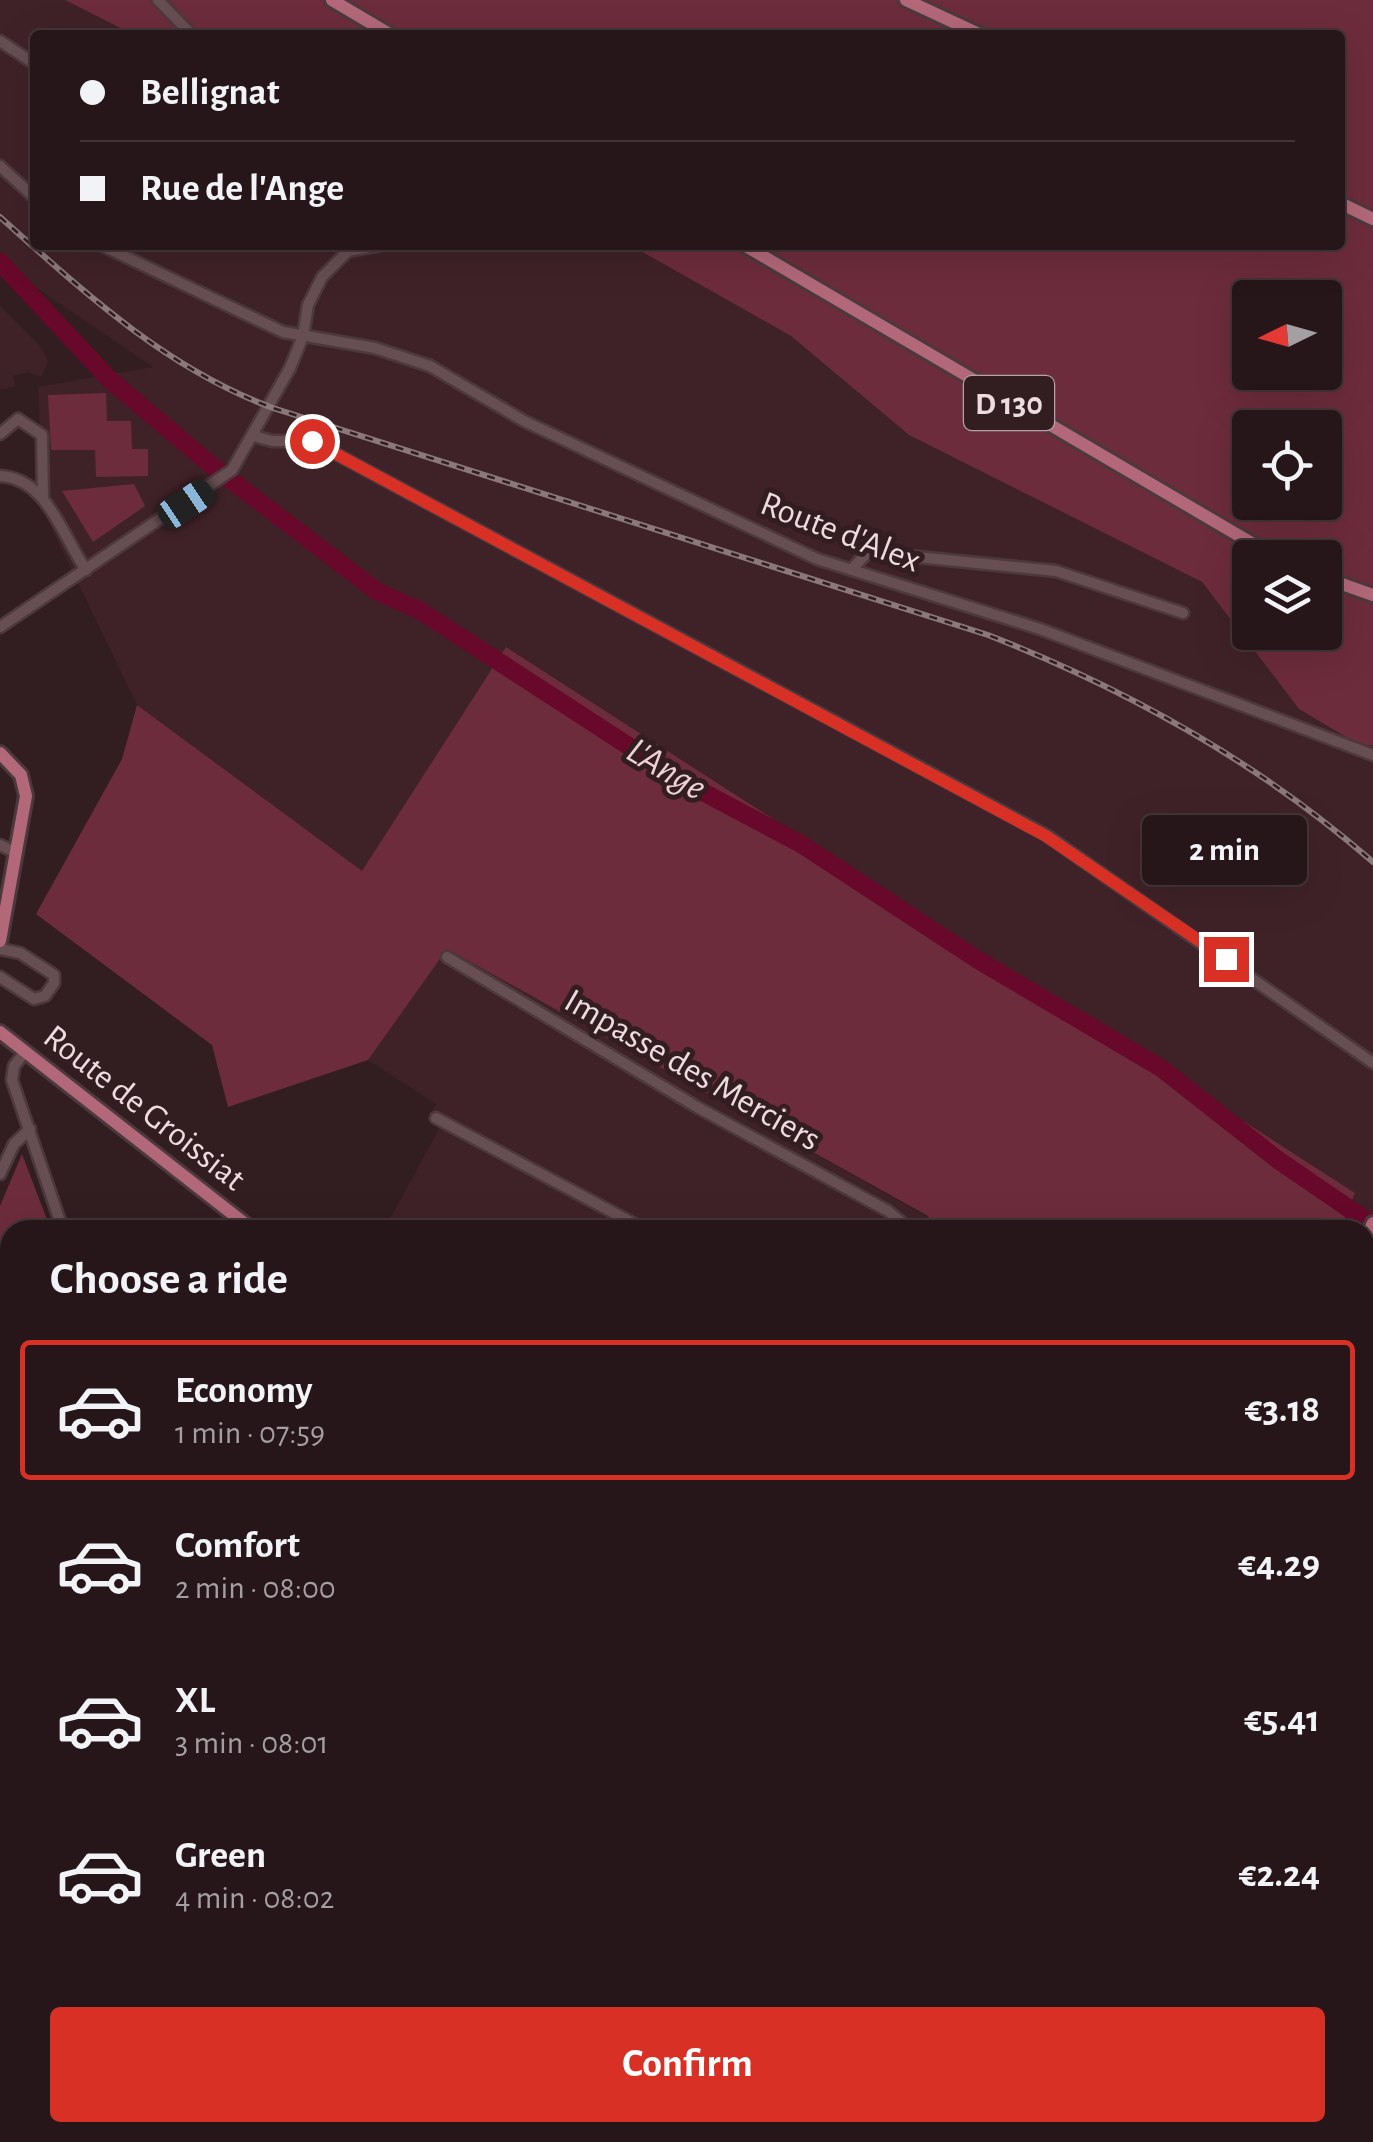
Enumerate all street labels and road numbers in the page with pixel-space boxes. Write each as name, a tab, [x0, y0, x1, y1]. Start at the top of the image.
road number: D 130	[964, 376, 1054, 430]
street label: Route d'Alex	[756, 486, 925, 579]
street label: Impasse des Merciers	[559, 983, 826, 1158]
street label: Route de Groissiat	[37, 1019, 251, 1197]

